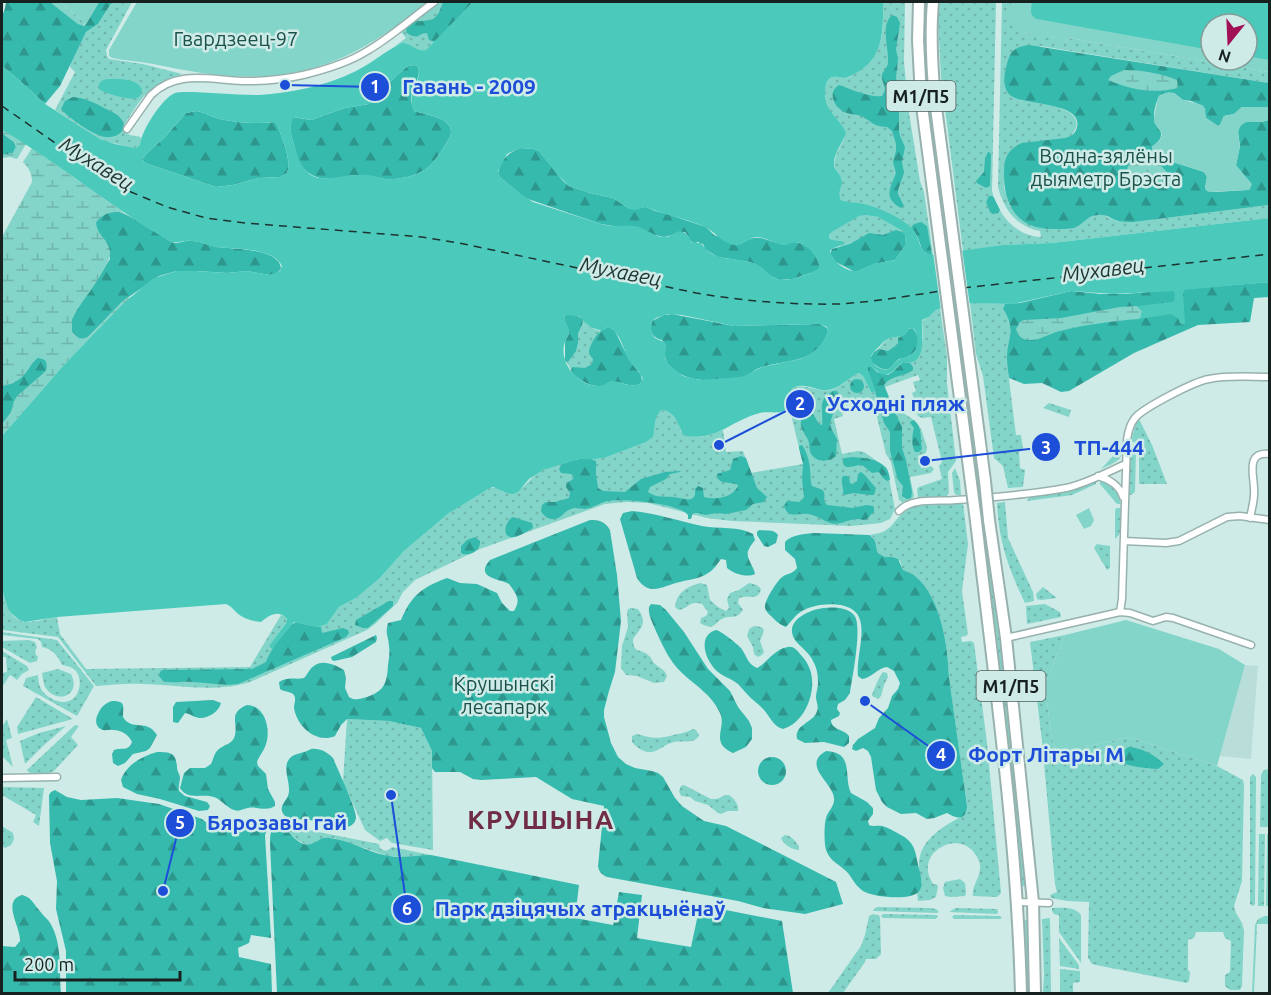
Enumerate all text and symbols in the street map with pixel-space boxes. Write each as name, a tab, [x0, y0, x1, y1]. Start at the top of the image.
north arrow	[1199, 12, 1259, 72]
park label: Гвардзеец-97	[174, 27, 298, 50]
text: N	[1216, 46, 1233, 67]
callout: Гавань - 2009	[360, 67, 548, 106]
text: Гавань - 2009	[402, 74, 536, 98]
text: 1	[370, 76, 380, 96]
road number: М1/П5	[886, 81, 956, 111]
water label: Мухавец	[56, 131, 138, 195]
park label: Водна-зялёны дыяметр Брэста	[1031, 144, 1181, 190]
water label: Мухавец	[578, 251, 664, 291]
water label: Мухавец	[1061, 252, 1145, 286]
callout: Усходні пляж	[785, 384, 977, 423]
text: Усходні пляж	[827, 391, 966, 415]
text: 2	[795, 393, 805, 413]
callout: ТП-444	[1031, 428, 1156, 467]
text: ТП-444	[1074, 435, 1144, 459]
text: 3	[1041, 437, 1051, 457]
road number: М1/П5	[976, 671, 1046, 701]
park label: Крушынскі лесапарк	[454, 672, 554, 718]
callout: Форт Літары М	[926, 735, 1136, 774]
text: Форт Літары М	[968, 742, 1124, 766]
text: 4	[936, 744, 946, 764]
callout: Бярозавы гай	[165, 803, 359, 842]
district label: КРУШЫНА	[467, 805, 615, 834]
text: Бярозавы гай	[207, 810, 347, 834]
text: 5	[175, 812, 185, 832]
callout: Парк дзіцячых атракцыёнаў	[392, 890, 737, 929]
text: Парк дзіцячых атракцыёнаў	[435, 896, 725, 920]
text: 6	[402, 898, 412, 918]
scale bar	[15, 944, 180, 982]
text: 200 m	[24, 954, 74, 974]

